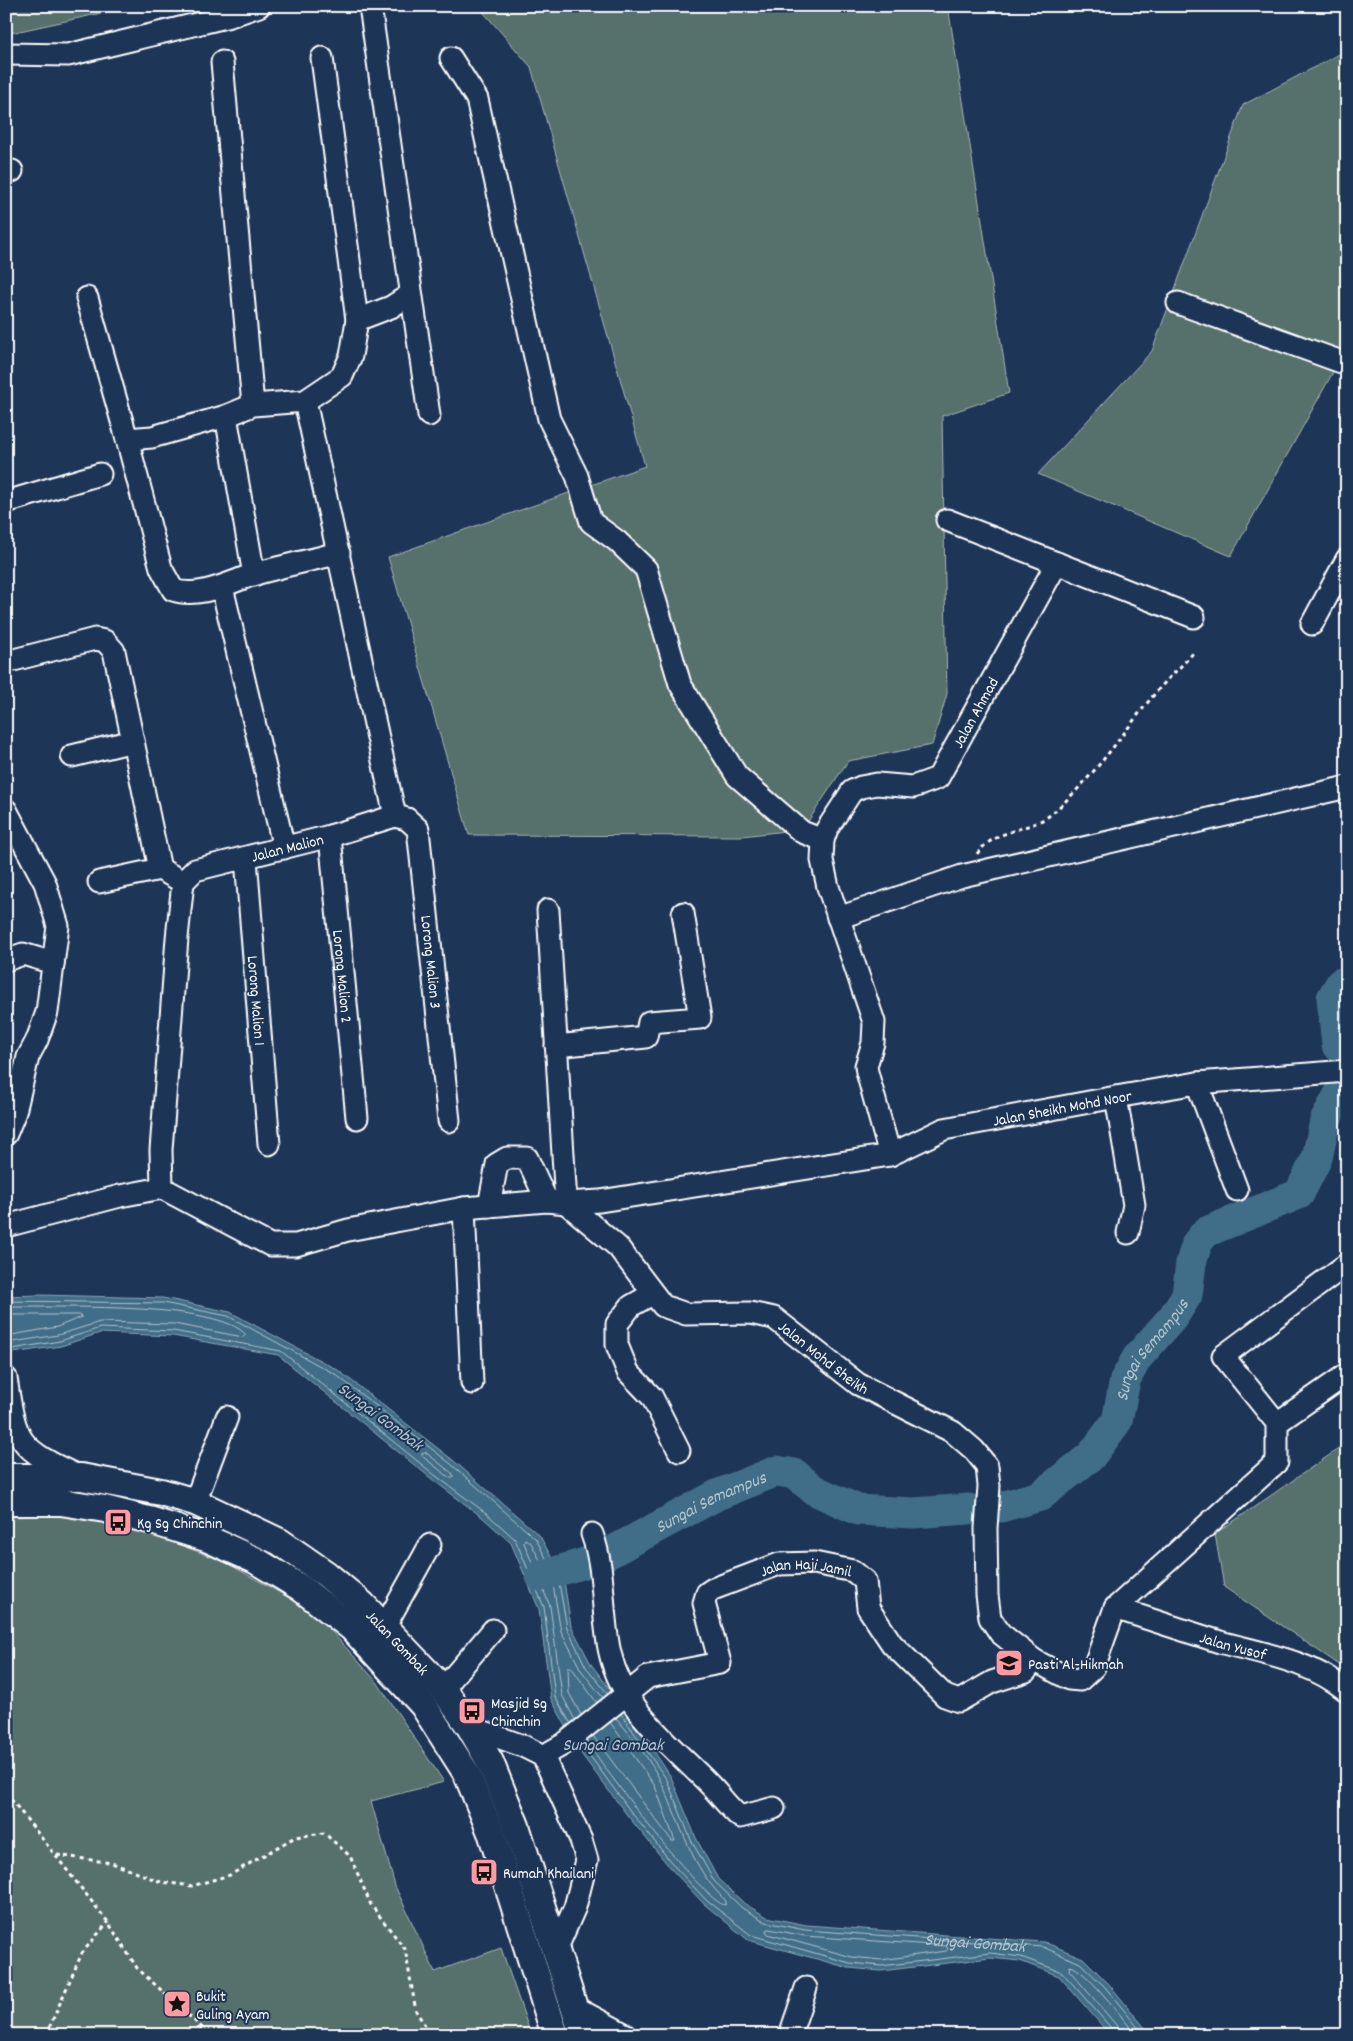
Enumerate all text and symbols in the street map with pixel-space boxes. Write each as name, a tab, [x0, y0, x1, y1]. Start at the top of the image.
street label: Jalan Ahmad	[948, 674, 1006, 753]
street label: Jalan Malion	[249, 829, 326, 869]
street label: Lorong Malion 3	[413, 914, 446, 1010]
street label: Lorong Malion 2	[325, 929, 357, 1024]
street label: Lorong Malion 1	[240, 955, 270, 1047]
street label: Jalan Sheikh Mohd Noor	[991, 1085, 1134, 1134]
water label: Sungai Semampus	[1111, 1294, 1197, 1403]
street label: Jalan Mohd Sheikh	[772, 1316, 872, 1401]
water label: Sungai Gombak	[332, 1378, 429, 1459]
water label: Sungai Semampus	[652, 1466, 771, 1541]
bus stop icon: Kg Sg Chinchin	[103, 1507, 133, 1537]
place label: Kg Sg Chinchin	[137, 1513, 222, 1536]
street label: Jalan Haji Jamil	[757, 1554, 854, 1584]
street label: Jalan Gombak	[359, 1606, 433, 1682]
street label: Jalan Yusof	[1196, 1627, 1269, 1667]
school or university icon: Pasti Al-Hikmah	[994, 1648, 1024, 1678]
place label: Pasti Al-Hikmah	[1028, 1654, 1124, 1677]
place label: Masjid Sg Chinchin	[491, 1693, 547, 1734]
bus stop icon: Masjid Sg Chinchin	[457, 1696, 487, 1726]
water label: Sungai Gombak	[563, 1734, 665, 1759]
bus stop icon: Rumah Khailani	[469, 1857, 499, 1887]
place label: Rumah Khailani	[503, 1863, 594, 1886]
water label: Sungai Gombak	[924, 1929, 1028, 1961]
place label: Bukit Guling Ayam	[196, 1986, 270, 2027]
place icon: Bukit Guling Ayam	[162, 1989, 192, 2019]

